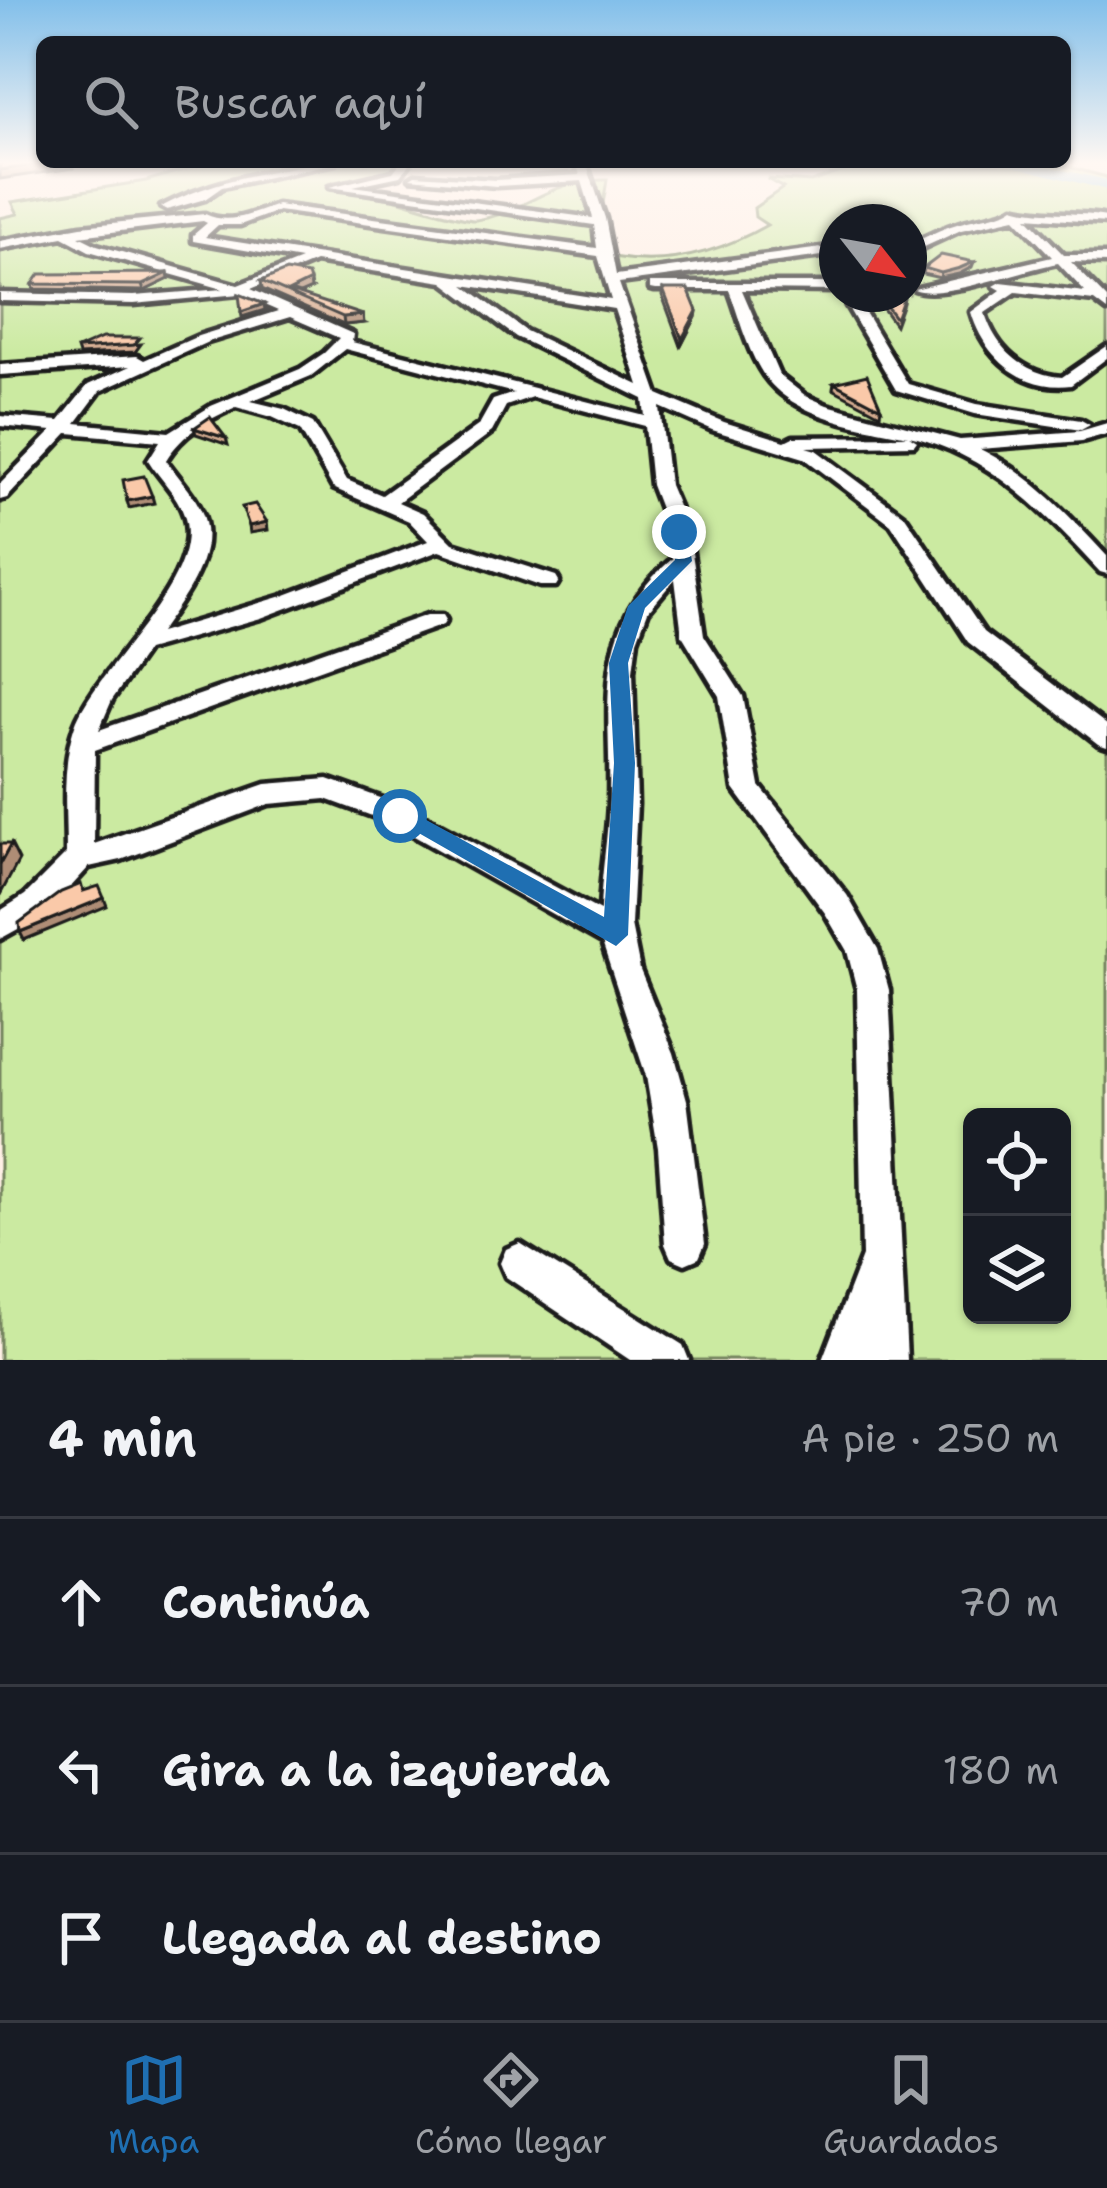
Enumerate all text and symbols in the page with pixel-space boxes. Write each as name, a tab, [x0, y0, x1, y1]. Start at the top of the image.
search box	[36, 36, 1071, 168]
icon: search	[78, 69, 144, 135]
text: Buscar aquí	[174, 72, 426, 132]
north arrow	[819, 204, 927, 312]
route end	[652, 505, 706, 559]
route start	[373, 789, 427, 843]
map controls	[963, 1108, 1071, 1324]
button: locate	[963, 1108, 1071, 1216]
button: layers	[963, 1216, 1071, 1324]
text: 4 min	[48, 1404, 197, 1472]
text: A pie · 250 m	[802, 1412, 1059, 1464]
icon: ahead	[48, 1569, 114, 1635]
text: Continúa	[162, 1572, 370, 1632]
text: 70 m	[958, 1576, 1059, 1628]
icon: left	[48, 1737, 114, 1803]
text: Gira a la izquierda	[162, 1740, 610, 1800]
text: 180 m	[943, 1744, 1059, 1796]
icon: arrive	[48, 1905, 114, 1971]
text: Llegada al destino	[162, 1908, 602, 1968]
tab: Mapa	[108, 2047, 199, 2164]
tab: Cómo llegar	[415, 2047, 607, 2164]
tab: Guardados	[823, 2047, 999, 2164]

